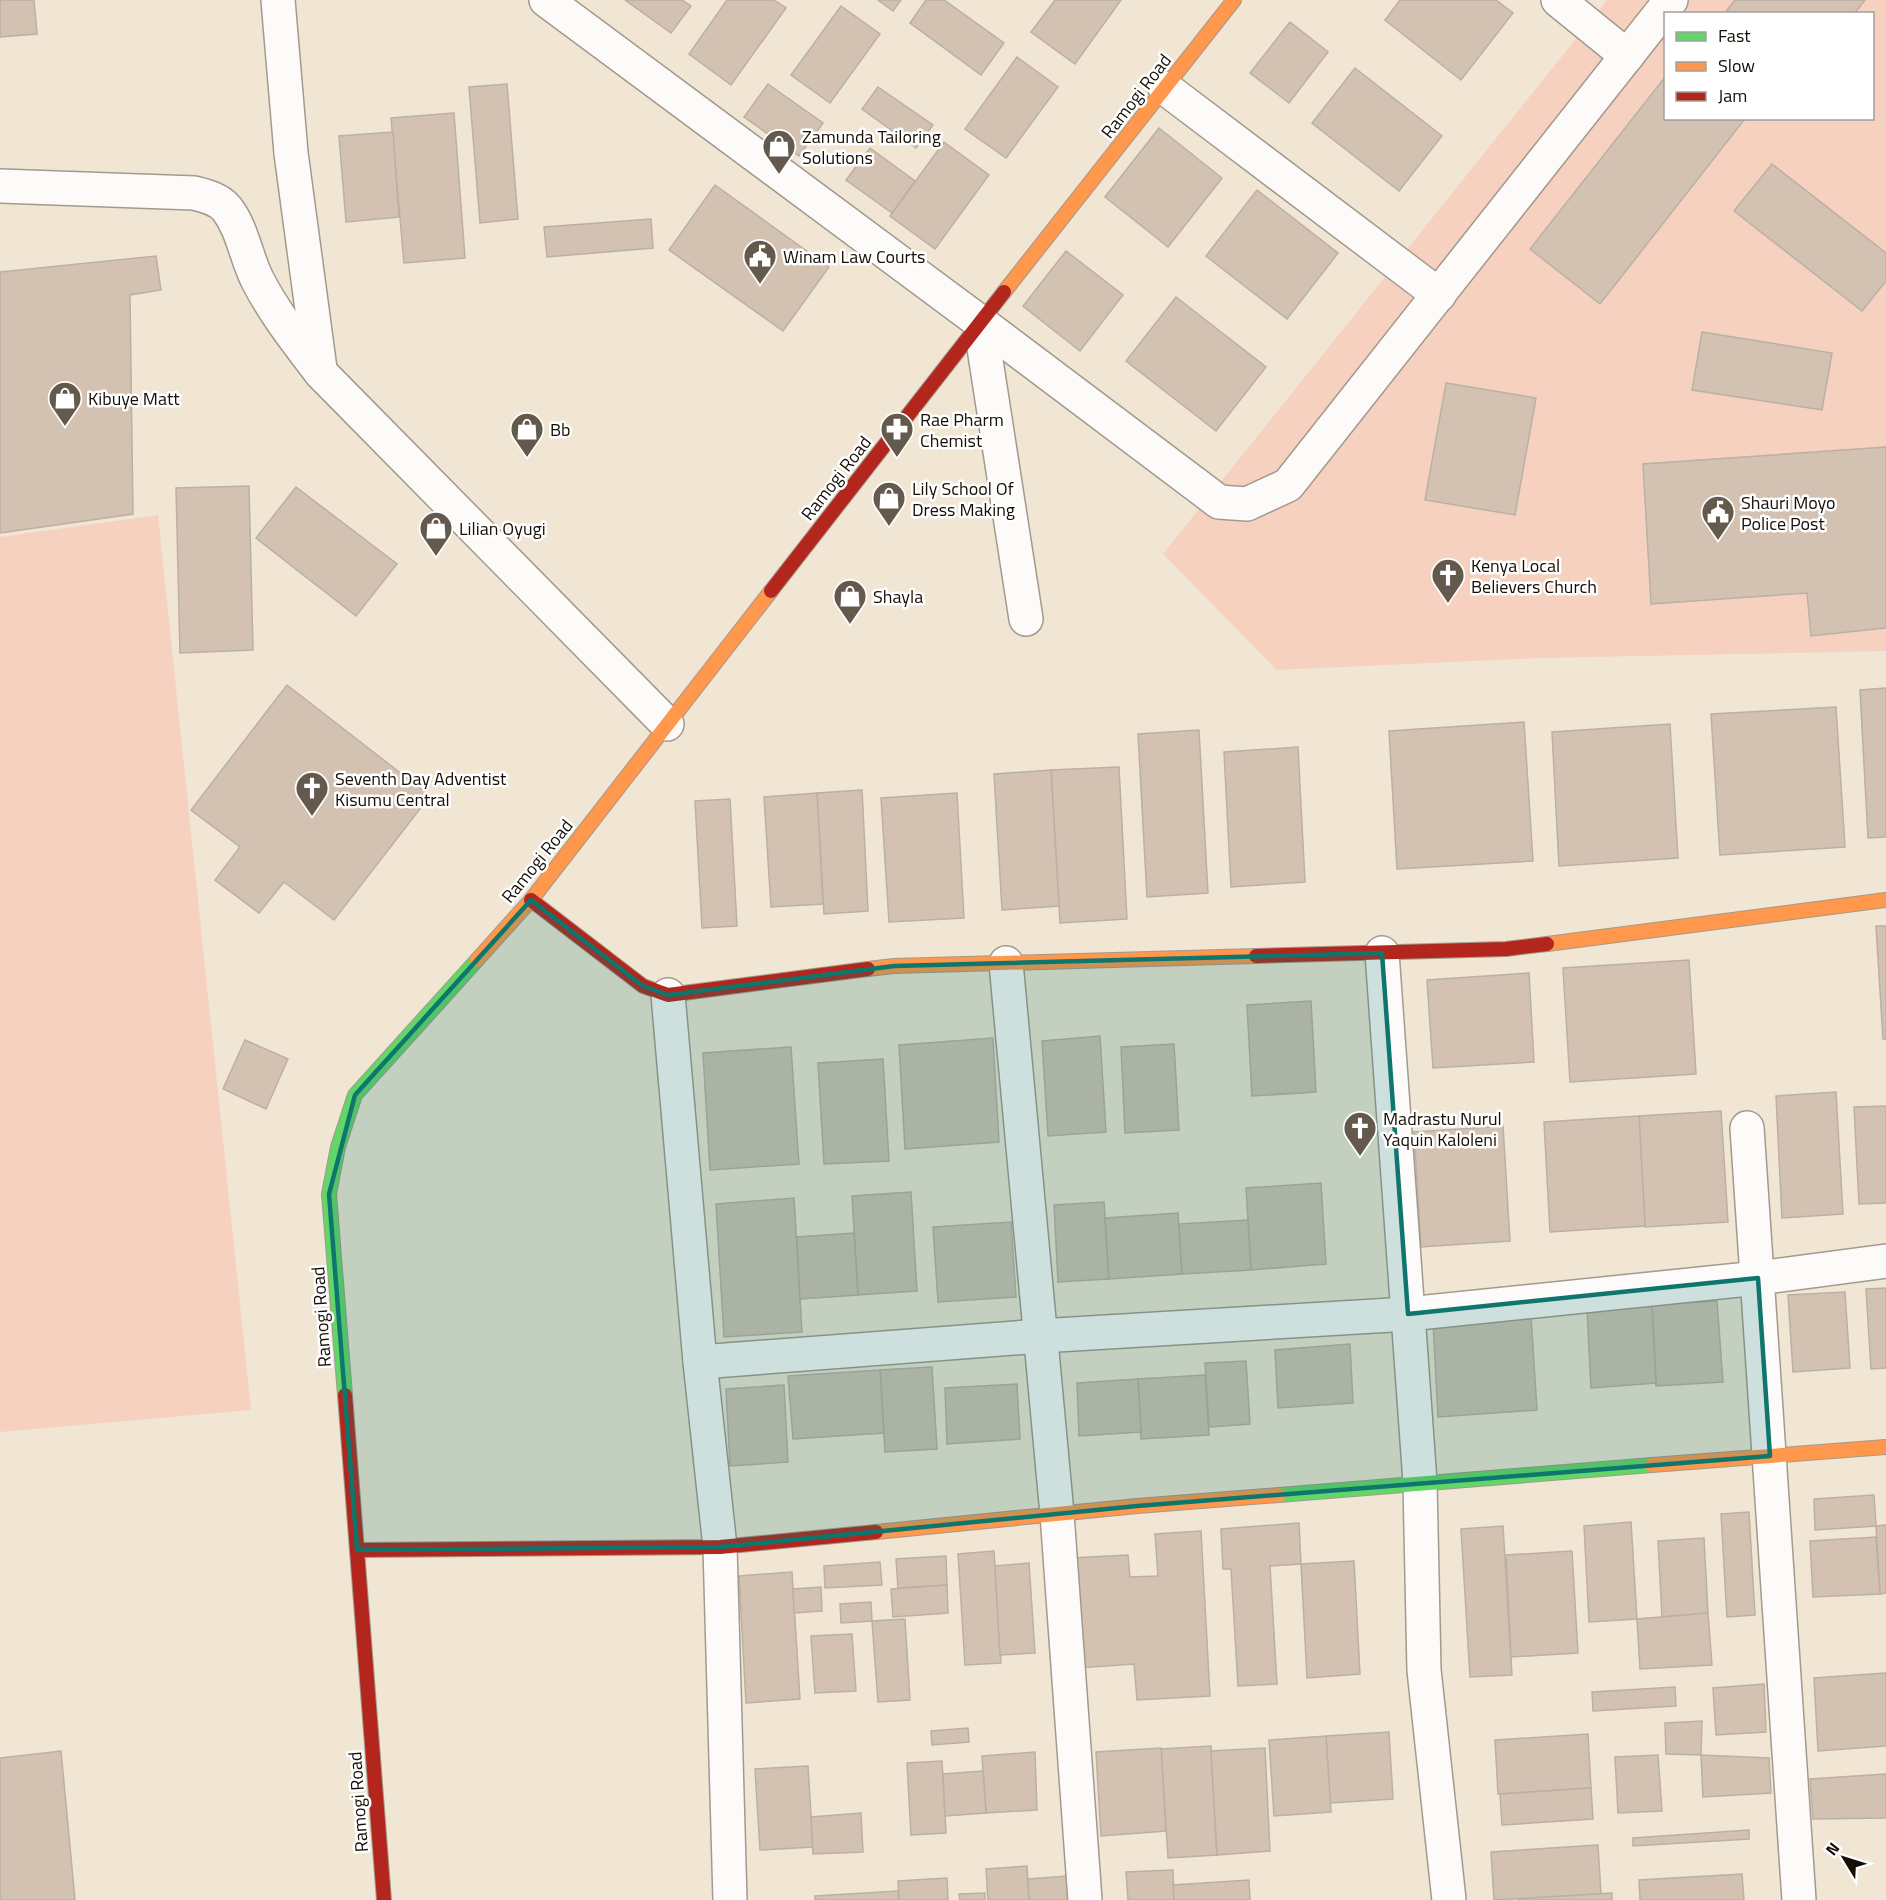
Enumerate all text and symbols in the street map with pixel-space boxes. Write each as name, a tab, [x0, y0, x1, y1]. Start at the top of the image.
legend	[1664, 12, 1874, 120]
text: Fast	[1718, 22, 1751, 49]
street label: Ramogi Road	[1094, 48, 1178, 144]
text: Slow	[1718, 52, 1755, 79]
text: Jam	[1718, 82, 1747, 109]
place label: Zamunda Tailoring Solutions	[802, 123, 941, 171]
shop icon: Zamunda Tailoring Solutions	[761, 128, 797, 175]
public building icon: Winam Law Courts	[742, 238, 778, 285]
place label: Winam Law Courts	[783, 243, 926, 270]
shop icon: Kibuye Matt	[47, 380, 83, 427]
place label: Kibuye Matt	[88, 385, 180, 412]
place label: Rae Pharm Chemist	[920, 406, 1004, 454]
shop icon: Bb	[509, 411, 545, 458]
pharmacy icon: Rae Pharm Chemist	[879, 411, 915, 458]
place label: Bb	[550, 416, 571, 443]
street label: Ramogi Road	[794, 430, 878, 526]
place label: Lily School Of Dress Making	[912, 475, 1015, 523]
shop icon: Lily School Of Dress Making	[871, 480, 907, 527]
place label: Shauri Moyo Police Post	[1741, 489, 1836, 537]
public building icon: Shauri Moyo Police Post	[1700, 494, 1736, 541]
shop icon: Lilian Oyugi	[418, 510, 454, 557]
place label: Lilian Oyugi	[459, 515, 546, 542]
place label: Kenya Local Believers Church	[1471, 552, 1597, 600]
church icon: Kenya Local Believers Church	[1430, 557, 1466, 604]
shop icon: Shayla	[832, 578, 868, 625]
place label: Shayla	[873, 583, 923, 610]
place label: Seventh Day Adventist Kisumu Central	[335, 765, 507, 813]
church icon: Seventh Day Adventist Kisumu Central	[294, 770, 330, 817]
street label: Ramogi Road	[495, 813, 579, 909]
place label: Madrastu Nurul Yaquin Kaloleni	[1383, 1105, 1502, 1153]
church icon: Madrastu Nurul Yaquin Kaloleni	[1342, 1110, 1378, 1157]
street label: Ramogi Road	[304, 1266, 338, 1368]
street label: Ramogi Road	[341, 1751, 375, 1853]
north arrow	[1814, 1828, 1874, 1888]
text: N	[1819, 1837, 1845, 1861]

